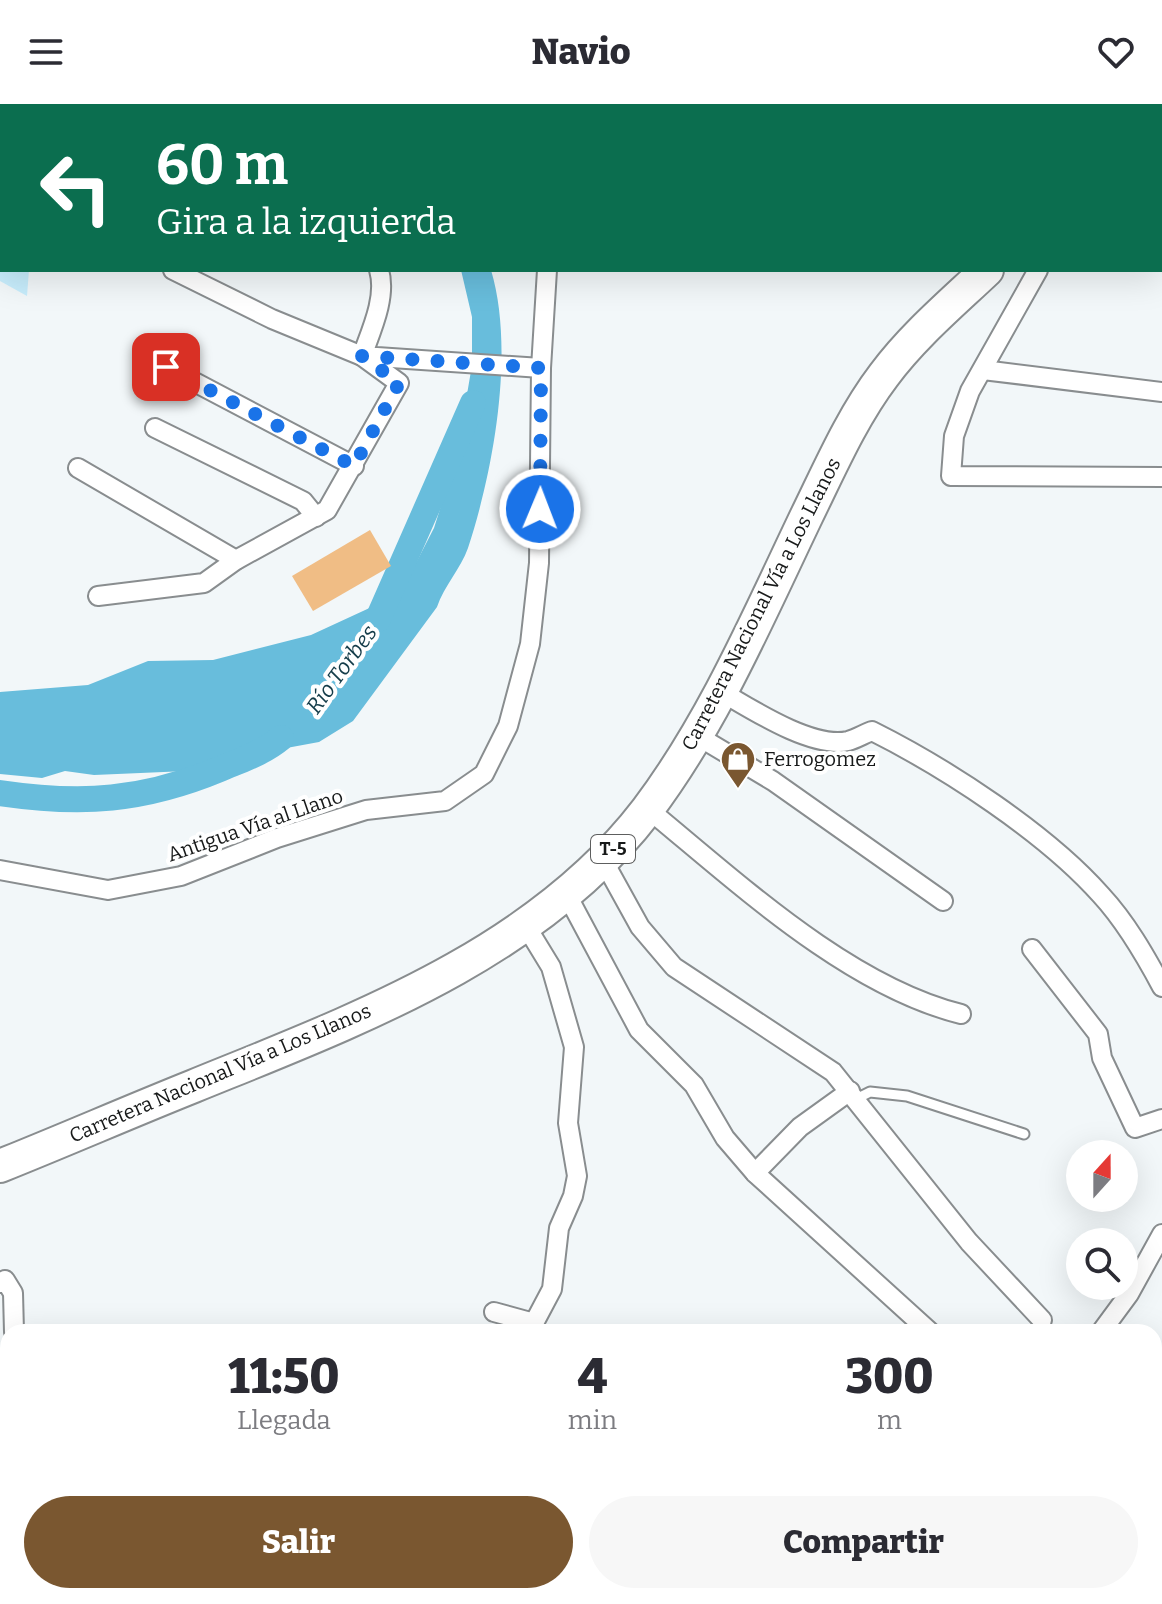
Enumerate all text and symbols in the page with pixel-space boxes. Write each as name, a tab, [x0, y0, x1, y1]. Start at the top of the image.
icon: menu	[24, 30, 68, 74]
text: Navio	[532, 30, 631, 74]
icon: heart	[1094, 30, 1138, 74]
text: 60 m	[156, 132, 288, 199]
icon: left	[24, 136, 128, 240]
text: Gira a la izquierda	[156, 200, 456, 244]
pin	[132, 333, 200, 401]
icon: arrive	[144, 345, 188, 389]
street label: Carretera Nacional Vía a Los Llanos	[676, 454, 846, 754]
position arrow	[498, 467, 582, 551]
water label: Río Torbes	[300, 620, 383, 719]
shop icon: Ferrogomez	[719, 740, 757, 790]
place label: Ferrogomez	[764, 747, 876, 771]
street label: Antigua Vía al Llano	[164, 784, 346, 866]
road number: T-5	[591, 835, 635, 863]
street label: Carretera Nacional Vía a Los Llanos	[66, 998, 374, 1148]
north arrow	[1066, 1140, 1138, 1212]
map controls	[1066, 1140, 1138, 1300]
button: search	[1066, 1228, 1138, 1300]
text: 11:50	[228, 1348, 339, 1406]
text: 4	[577, 1348, 607, 1406]
text: 300	[845, 1348, 934, 1406]
text: Llegada	[237, 1405, 331, 1436]
text: min	[568, 1405, 617, 1436]
text: m	[877, 1405, 902, 1436]
button: Salir	[24, 1496, 573, 1588]
button: Compartir	[589, 1496, 1138, 1588]

